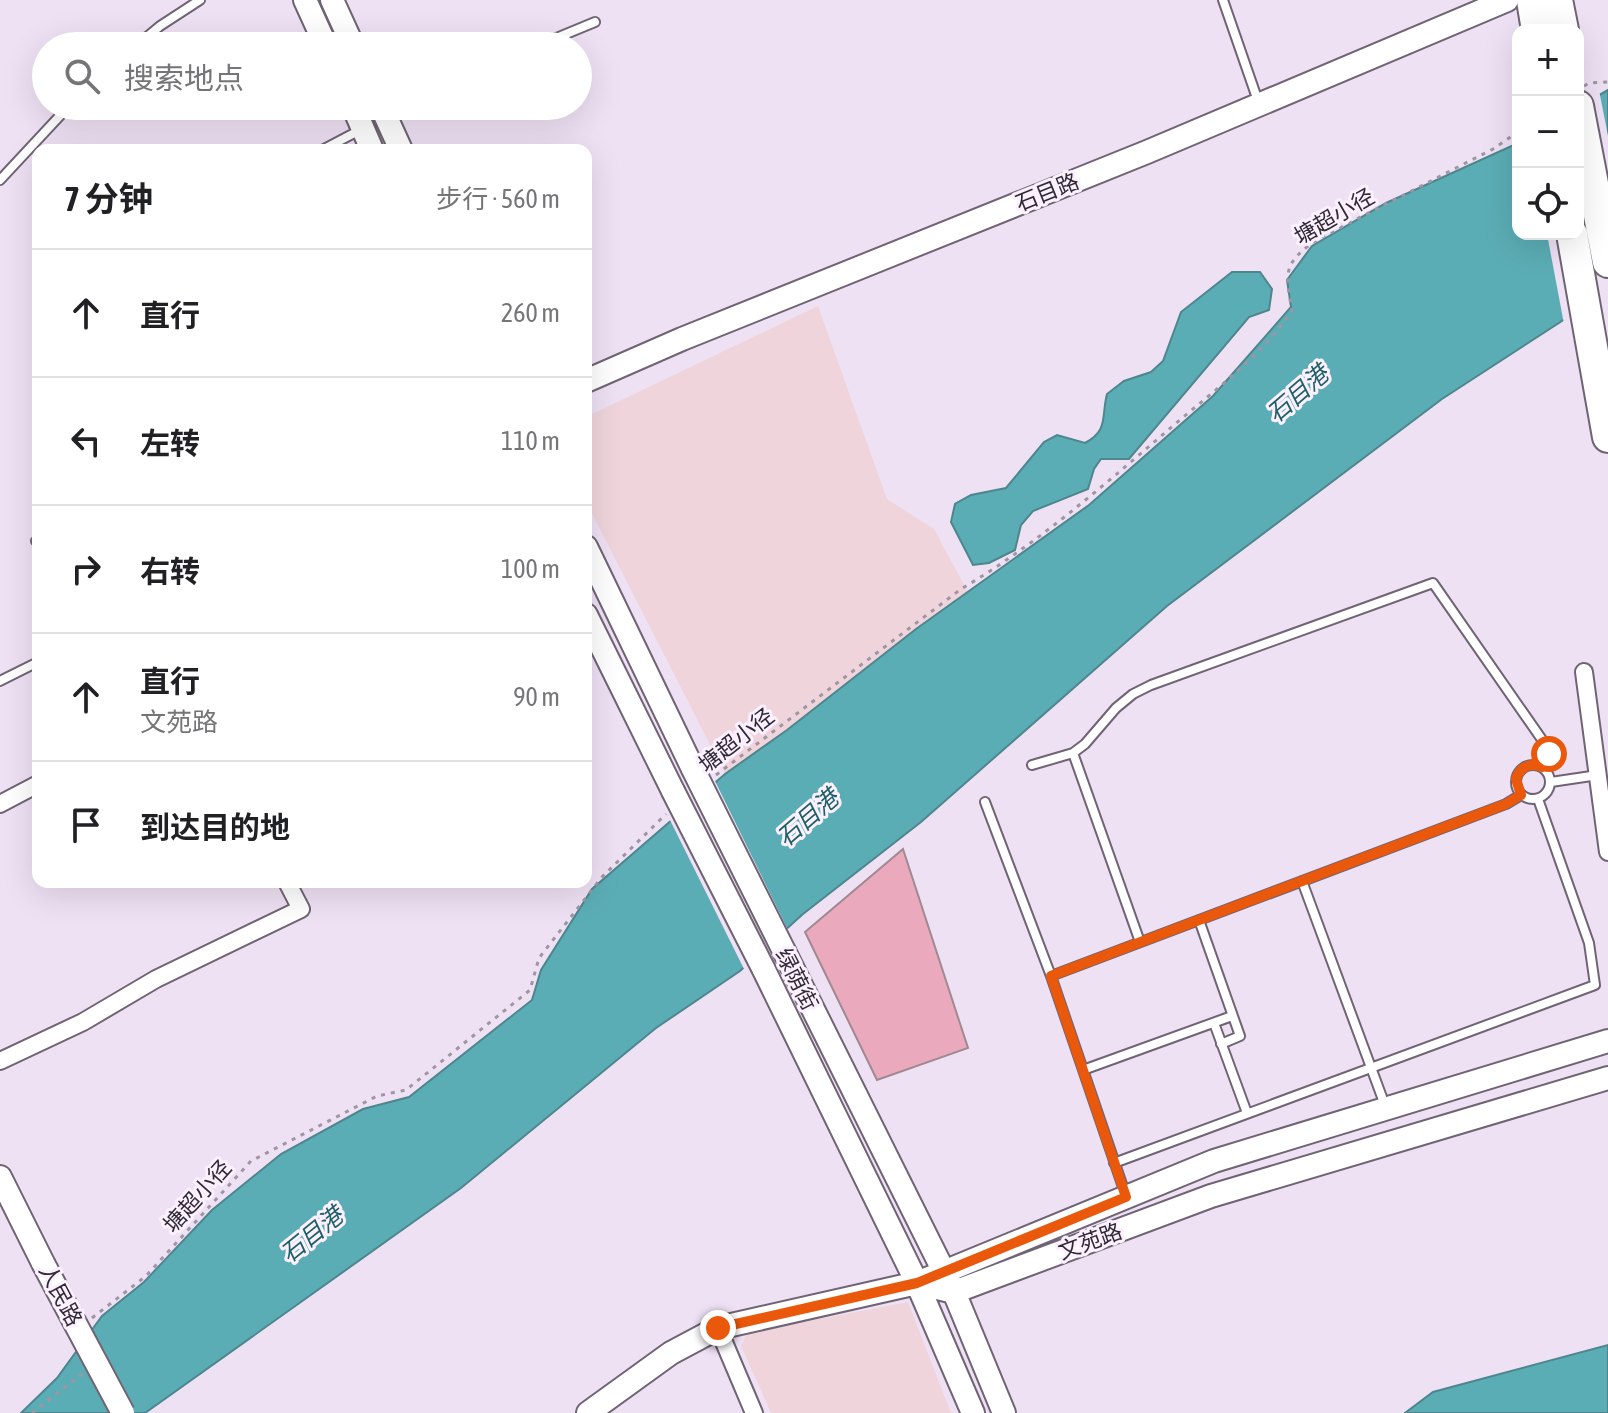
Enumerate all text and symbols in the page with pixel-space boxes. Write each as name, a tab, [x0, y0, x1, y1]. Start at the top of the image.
map controls	[1512, 24, 1584, 240]
button: +	[1512, 24, 1584, 96]
search box	[32, 32, 592, 120]
icon: search	[60, 54, 104, 98]
text: 搜索地点	[124, 61, 244, 95]
button: −	[1512, 96, 1584, 168]
street label: 石目路	[1012, 168, 1082, 216]
button: locate	[1512, 168, 1584, 240]
text: 7 分钟	[64, 179, 153, 218]
street label: 塘超小径	[1289, 183, 1379, 249]
text: 步行 · 560 m	[436, 184, 560, 214]
icon: ahead	[64, 291, 108, 335]
text: 直行	[140, 298, 200, 332]
text: 260 m	[501, 298, 560, 328]
water label: 石目港	[1262, 358, 1336, 427]
icon: left	[64, 419, 108, 463]
text: 左转	[140, 426, 200, 460]
text: 110 m	[501, 426, 560, 456]
icon: right	[64, 547, 108, 591]
text: 右转	[140, 554, 200, 588]
text: 100 m	[501, 554, 560, 584]
text: 直行	[140, 664, 200, 698]
icon: ahead	[64, 675, 108, 719]
text: 90 m	[513, 682, 560, 712]
street label: 塘超小径	[693, 703, 779, 777]
text: 文苑路	[140, 707, 218, 737]
route start	[1531, 736, 1567, 772]
water label: 石目港	[772, 782, 846, 851]
icon: arrive	[64, 803, 108, 847]
text: 到达目的地	[140, 810, 290, 844]
street label: 绿荫街	[770, 944, 824, 1014]
street label: 塘超小径	[158, 1155, 236, 1237]
water label: 石目港	[275, 1200, 350, 1268]
street label: 文苑路	[1055, 1217, 1125, 1265]
street label: 人民路	[34, 1260, 88, 1330]
route end	[700, 1310, 736, 1346]

